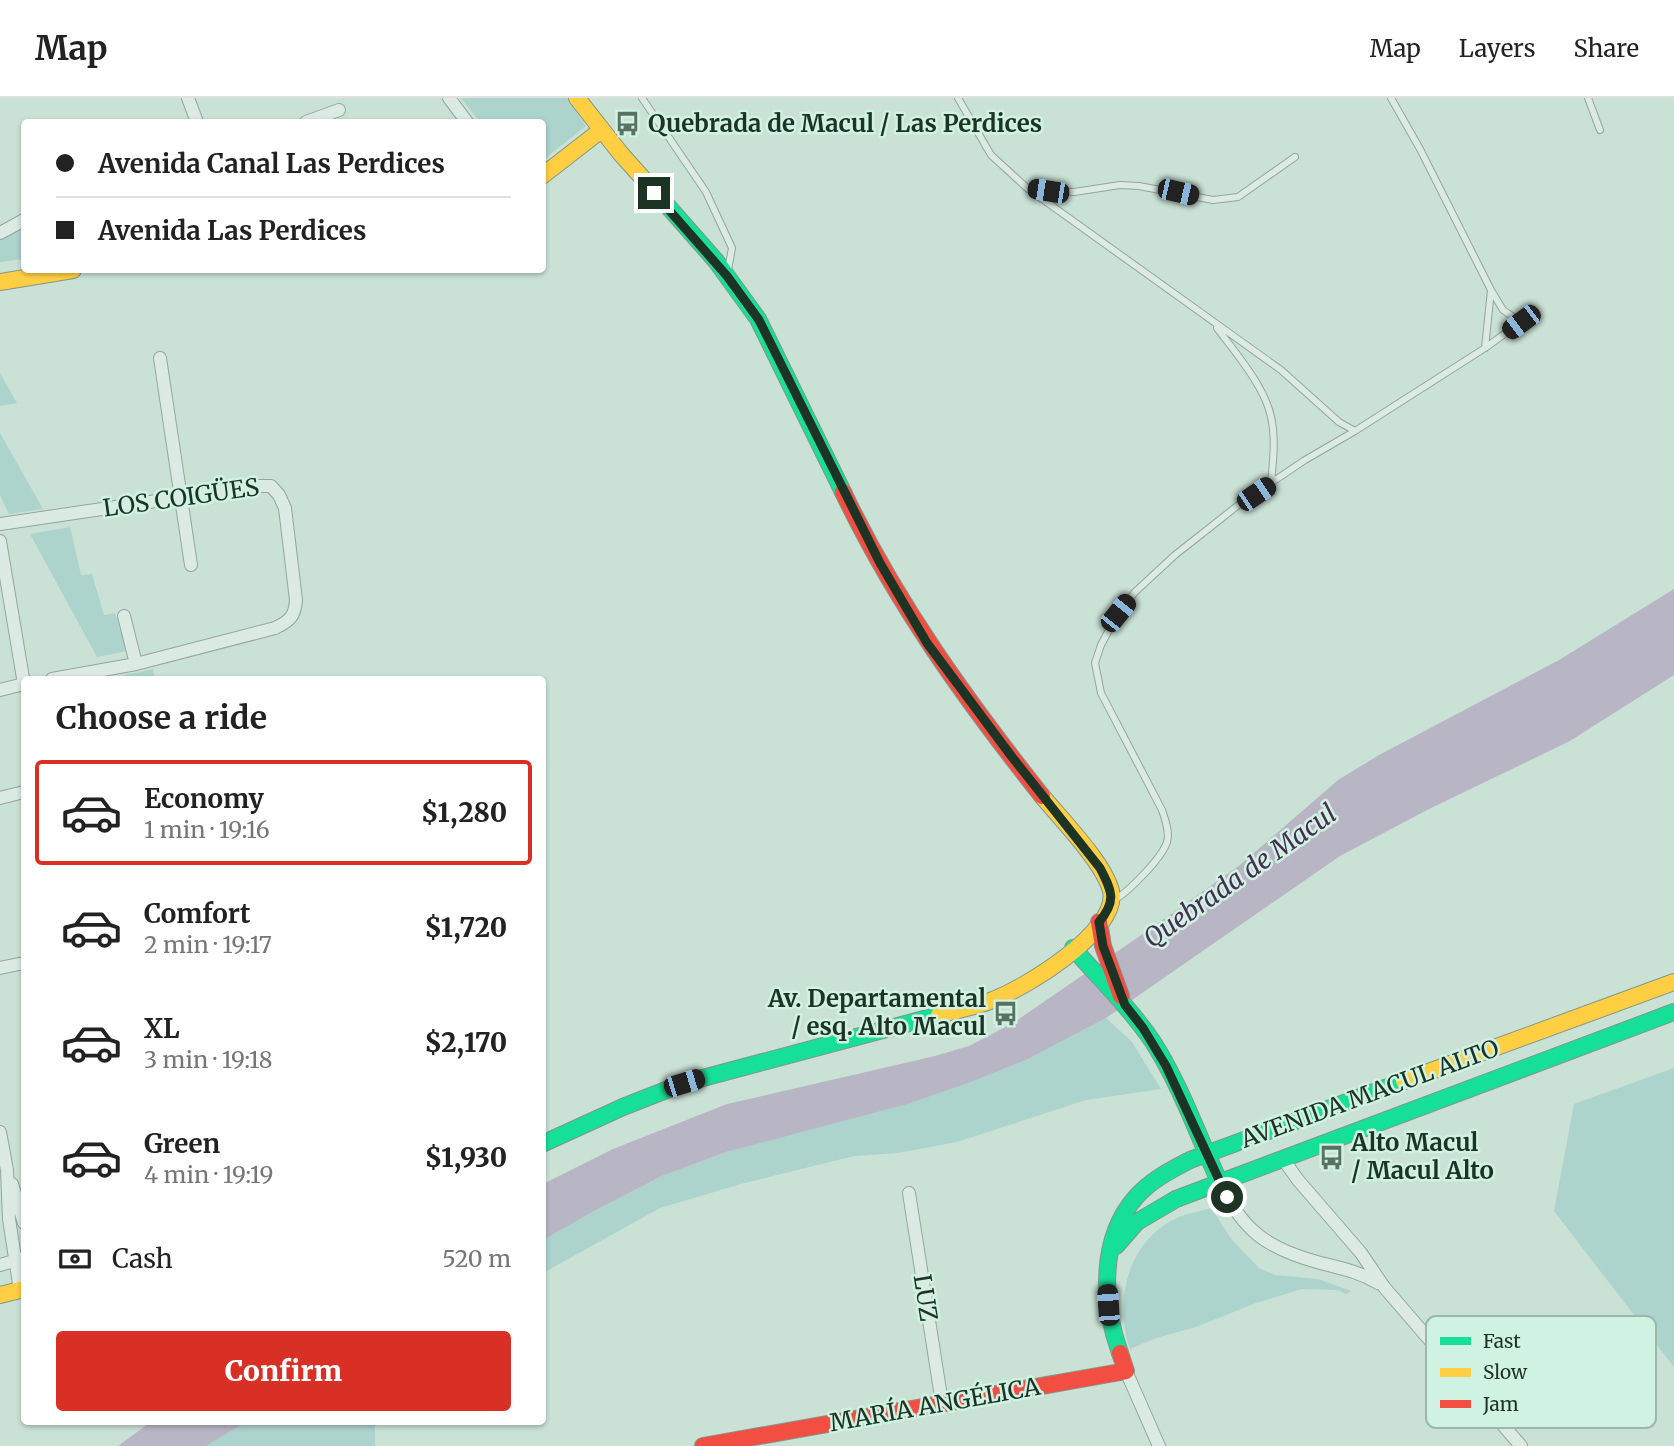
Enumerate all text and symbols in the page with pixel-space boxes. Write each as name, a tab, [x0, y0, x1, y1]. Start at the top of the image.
text: Map	[35, 28, 108, 69]
text: Map	[1370, 33, 1421, 64]
text: Layers	[1459, 33, 1535, 64]
text: Share	[1573, 33, 1639, 64]
place label: Quebrada de Macul / Las Perdices	[648, 108, 1042, 139]
bus stop icon: Quebrada de Macul / Las Perdices	[614, 110, 642, 138]
text: Avenida Canal Las Perdices	[98, 147, 445, 180]
route end	[638, 177, 670, 209]
car	[1026, 177, 1071, 205]
car	[1156, 177, 1201, 207]
text: Avenida Las Perdices	[98, 214, 366, 247]
car	[1498, 301, 1545, 343]
street label: LOS COIGÜES	[101, 471, 261, 524]
car	[1233, 474, 1280, 514]
car	[1097, 590, 1140, 636]
text: Choose a ride	[56, 698, 267, 738]
icon: car	[60, 781, 123, 844]
text: Economy	[144, 782, 264, 815]
text: $1,280	[421, 796, 507, 829]
water label: Quebrada de Macul	[1137, 797, 1343, 955]
text: 1 min · 19:16	[144, 815, 270, 844]
icon: car	[60, 896, 123, 959]
text: Comfort	[144, 897, 250, 930]
text: $1,720	[424, 911, 507, 944]
text: 2 min · 19:17	[144, 930, 272, 959]
place label: Av. Departamental / esq. Alto Macul	[767, 983, 986, 1042]
bus stop icon: Av. Departamental / esq. Alto Macul	[992, 999, 1020, 1027]
icon: car	[60, 1011, 123, 1074]
text: XL	[144, 1012, 180, 1045]
text: $2,170	[424, 1026, 507, 1059]
street label: AVENIDA MACUL ALTO	[1235, 1032, 1503, 1155]
text: 3 min · 19:18	[144, 1045, 273, 1074]
car	[661, 1067, 708, 1099]
icon: car	[60, 1126, 123, 1189]
text: Green	[144, 1127, 220, 1160]
place label: Alto Macul / Macul Alto	[1350, 1127, 1494, 1186]
text: $1,930	[425, 1141, 507, 1174]
bus stop icon: Alto Macul / Macul Alto	[1317, 1143, 1345, 1171]
text: 4 min · 19:19	[144, 1160, 273, 1189]
route start	[1211, 1181, 1243, 1213]
icon: cash	[56, 1240, 94, 1278]
text: Cash	[112, 1242, 173, 1275]
text: 520 m	[442, 1244, 511, 1273]
street label: LUZ	[906, 1272, 945, 1324]
car	[1097, 1283, 1120, 1327]
legend	[1426, 1316, 1656, 1428]
text: Fast	[1483, 1329, 1521, 1353]
button: Confirm	[56, 1331, 511, 1411]
text: Slow	[1483, 1360, 1528, 1384]
street label: MARÍA ANGÉLICA	[827, 1370, 1044, 1438]
text: Jam	[1482, 1392, 1519, 1416]

